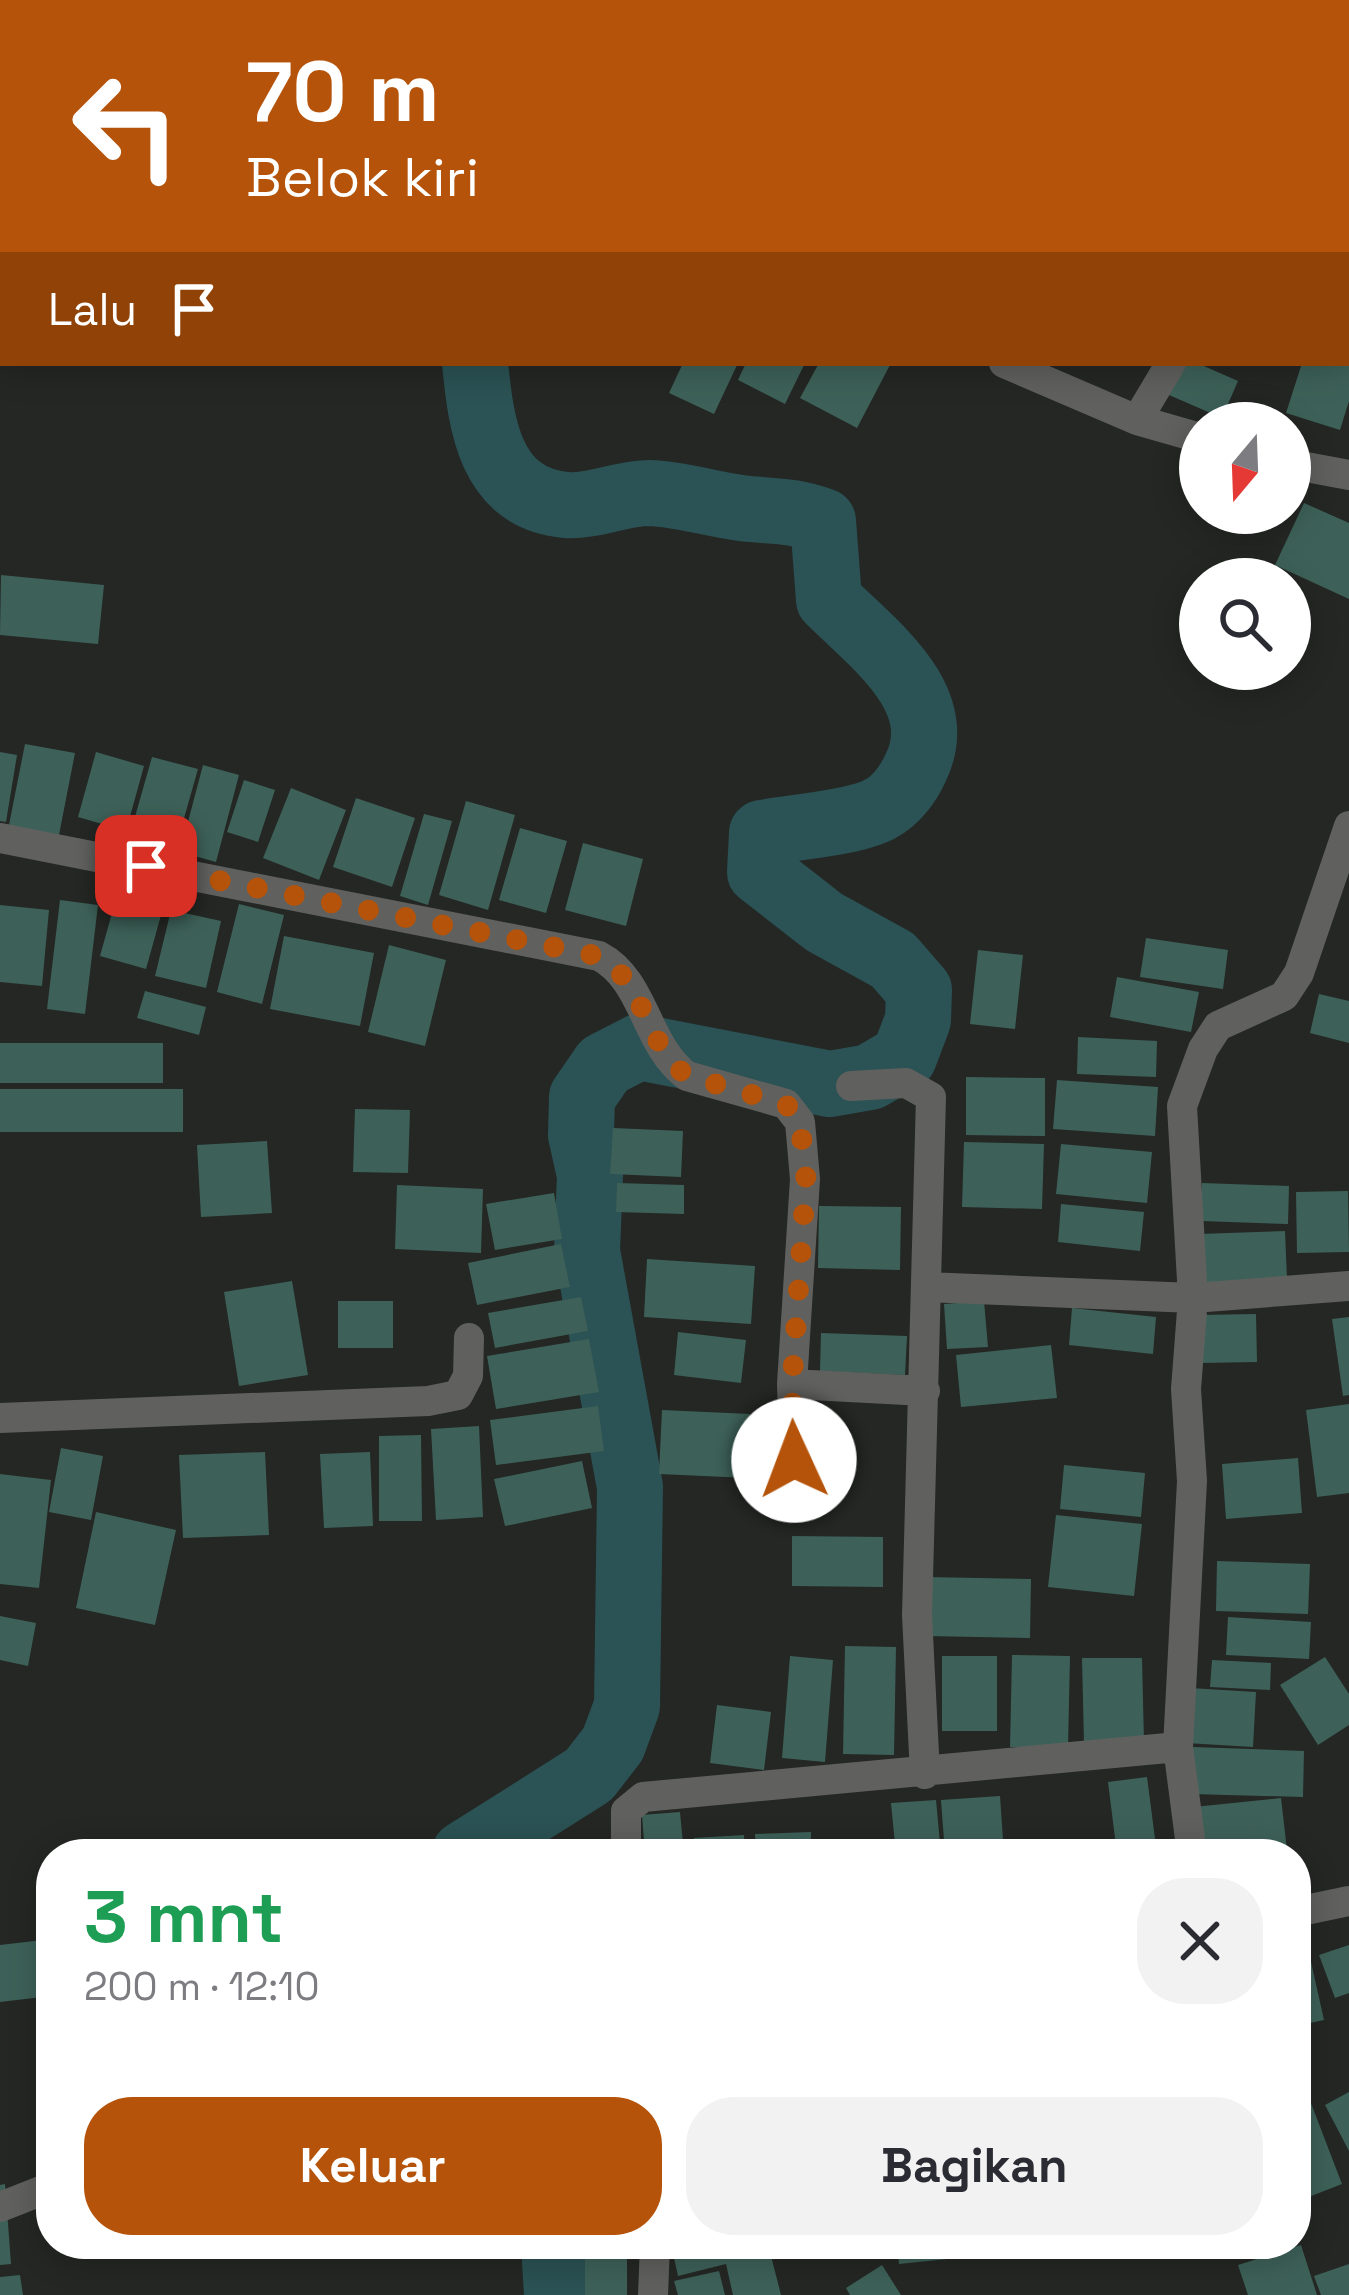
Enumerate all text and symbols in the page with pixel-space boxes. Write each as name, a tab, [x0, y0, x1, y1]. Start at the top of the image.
text: 70 m	[246, 38, 440, 146]
icon: left	[48, 48, 204, 204]
text: Belok kiri	[246, 143, 479, 212]
icon: arrive	[161, 276, 227, 342]
text: Lalu	[48, 281, 137, 338]
north arrow	[1179, 402, 1311, 534]
map controls	[1179, 402, 1311, 690]
button: search	[1179, 558, 1311, 690]
pin	[95, 815, 197, 917]
icon: arrive	[113, 833, 179, 899]
position arrow	[731, 1397, 857, 1523]
text: 3 mnt	[84, 1871, 284, 1963]
button: close	[1137, 1878, 1263, 2004]
text: 200 m · 12:10	[84, 1962, 319, 2011]
button: Keluar	[84, 2097, 662, 2235]
button: Bagikan	[686, 2097, 1263, 2235]

